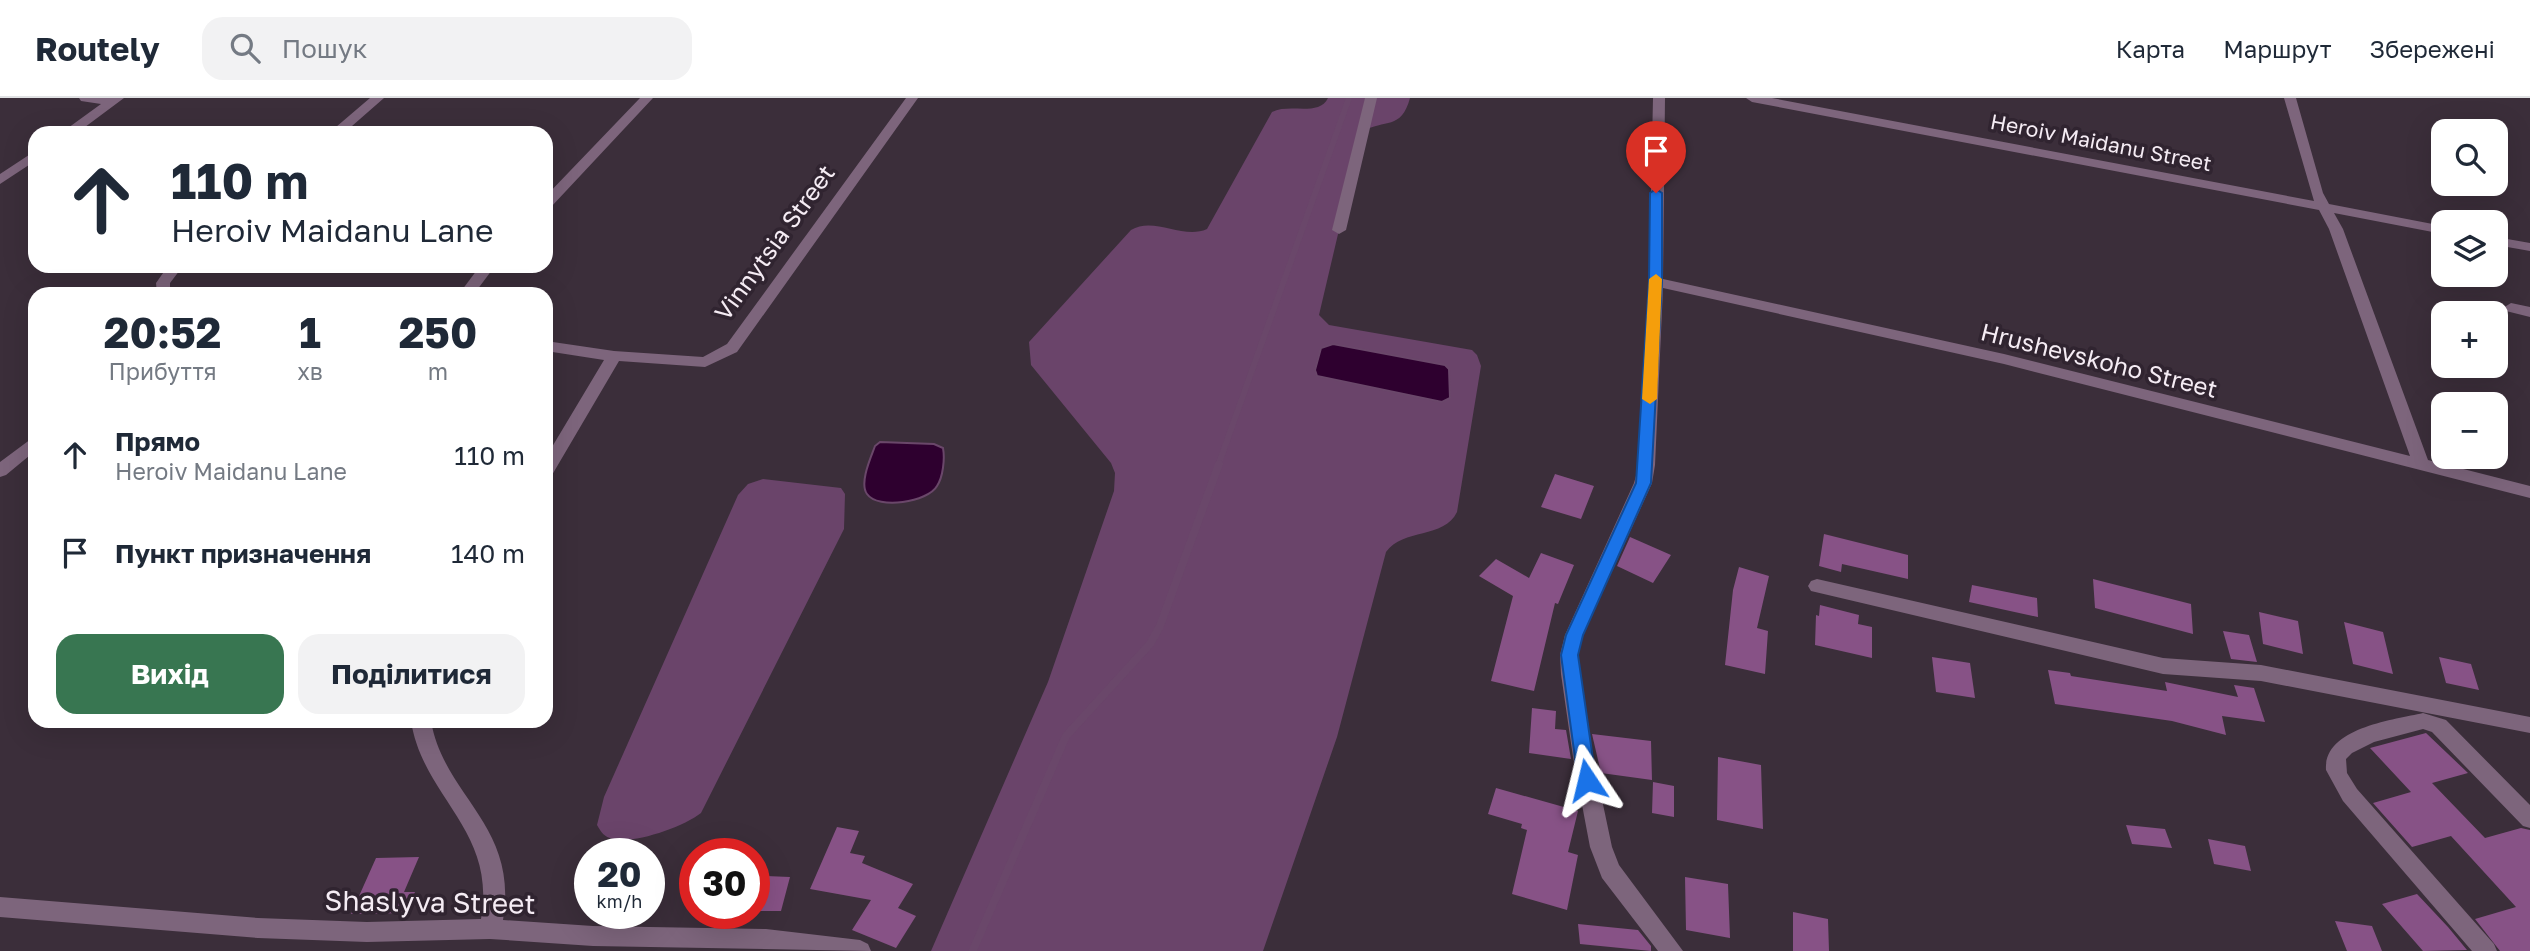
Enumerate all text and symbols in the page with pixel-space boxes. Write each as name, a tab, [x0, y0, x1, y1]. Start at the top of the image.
search box	[202, 17, 692, 80]
text: Routely	[35, 29, 160, 68]
icon: search	[226, 29, 264, 67]
text: Пошук	[282, 33, 367, 64]
text: Карта	[2116, 34, 2185, 63]
text: Маршрут	[2223, 34, 2332, 63]
text: Збережені	[2370, 34, 2495, 63]
street label: Heroiv Maidanu Street	[1988, 108, 2214, 176]
map controls	[2431, 119, 2508, 469]
button: search	[2431, 119, 2508, 196]
pin	[1626, 121, 1686, 193]
icon: arrive	[1637, 132, 1675, 170]
text: 110 m	[171, 151, 308, 210]
icon: ahead	[56, 154, 147, 245]
street label: Vinnytsia Street	[708, 159, 840, 326]
button: layers	[2431, 210, 2508, 287]
text: Heroiv Maidanu Lane	[171, 211, 494, 249]
button: +	[2431, 301, 2508, 378]
text: 20:52	[104, 307, 221, 357]
text: 1	[299, 307, 321, 357]
text: 250	[399, 307, 477, 357]
street label: Hrushevskoho Street	[1978, 316, 2221, 403]
text: Прибуття	[109, 357, 217, 385]
text: хв	[297, 357, 323, 385]
text: m	[428, 357, 448, 385]
button: −	[2431, 392, 2508, 469]
text: Прямо	[115, 426, 200, 457]
icon: ahead	[56, 436, 94, 474]
text: 110 m	[454, 440, 525, 471]
text: Heroiv Maidanu Lane	[115, 457, 347, 485]
icon: arrive	[56, 534, 94, 572]
text: Пункт призначення	[115, 538, 371, 569]
text: 140 m	[451, 538, 525, 569]
button: Вихід	[56, 634, 284, 714]
button: Поділитися	[298, 634, 525, 714]
position arrow	[1550, 743, 1624, 817]
speed limit sign: 30	[679, 838, 770, 929]
text: 20	[597, 853, 642, 895]
street label: Shaslyva Street	[324, 883, 536, 920]
text: km/h	[597, 890, 642, 912]

